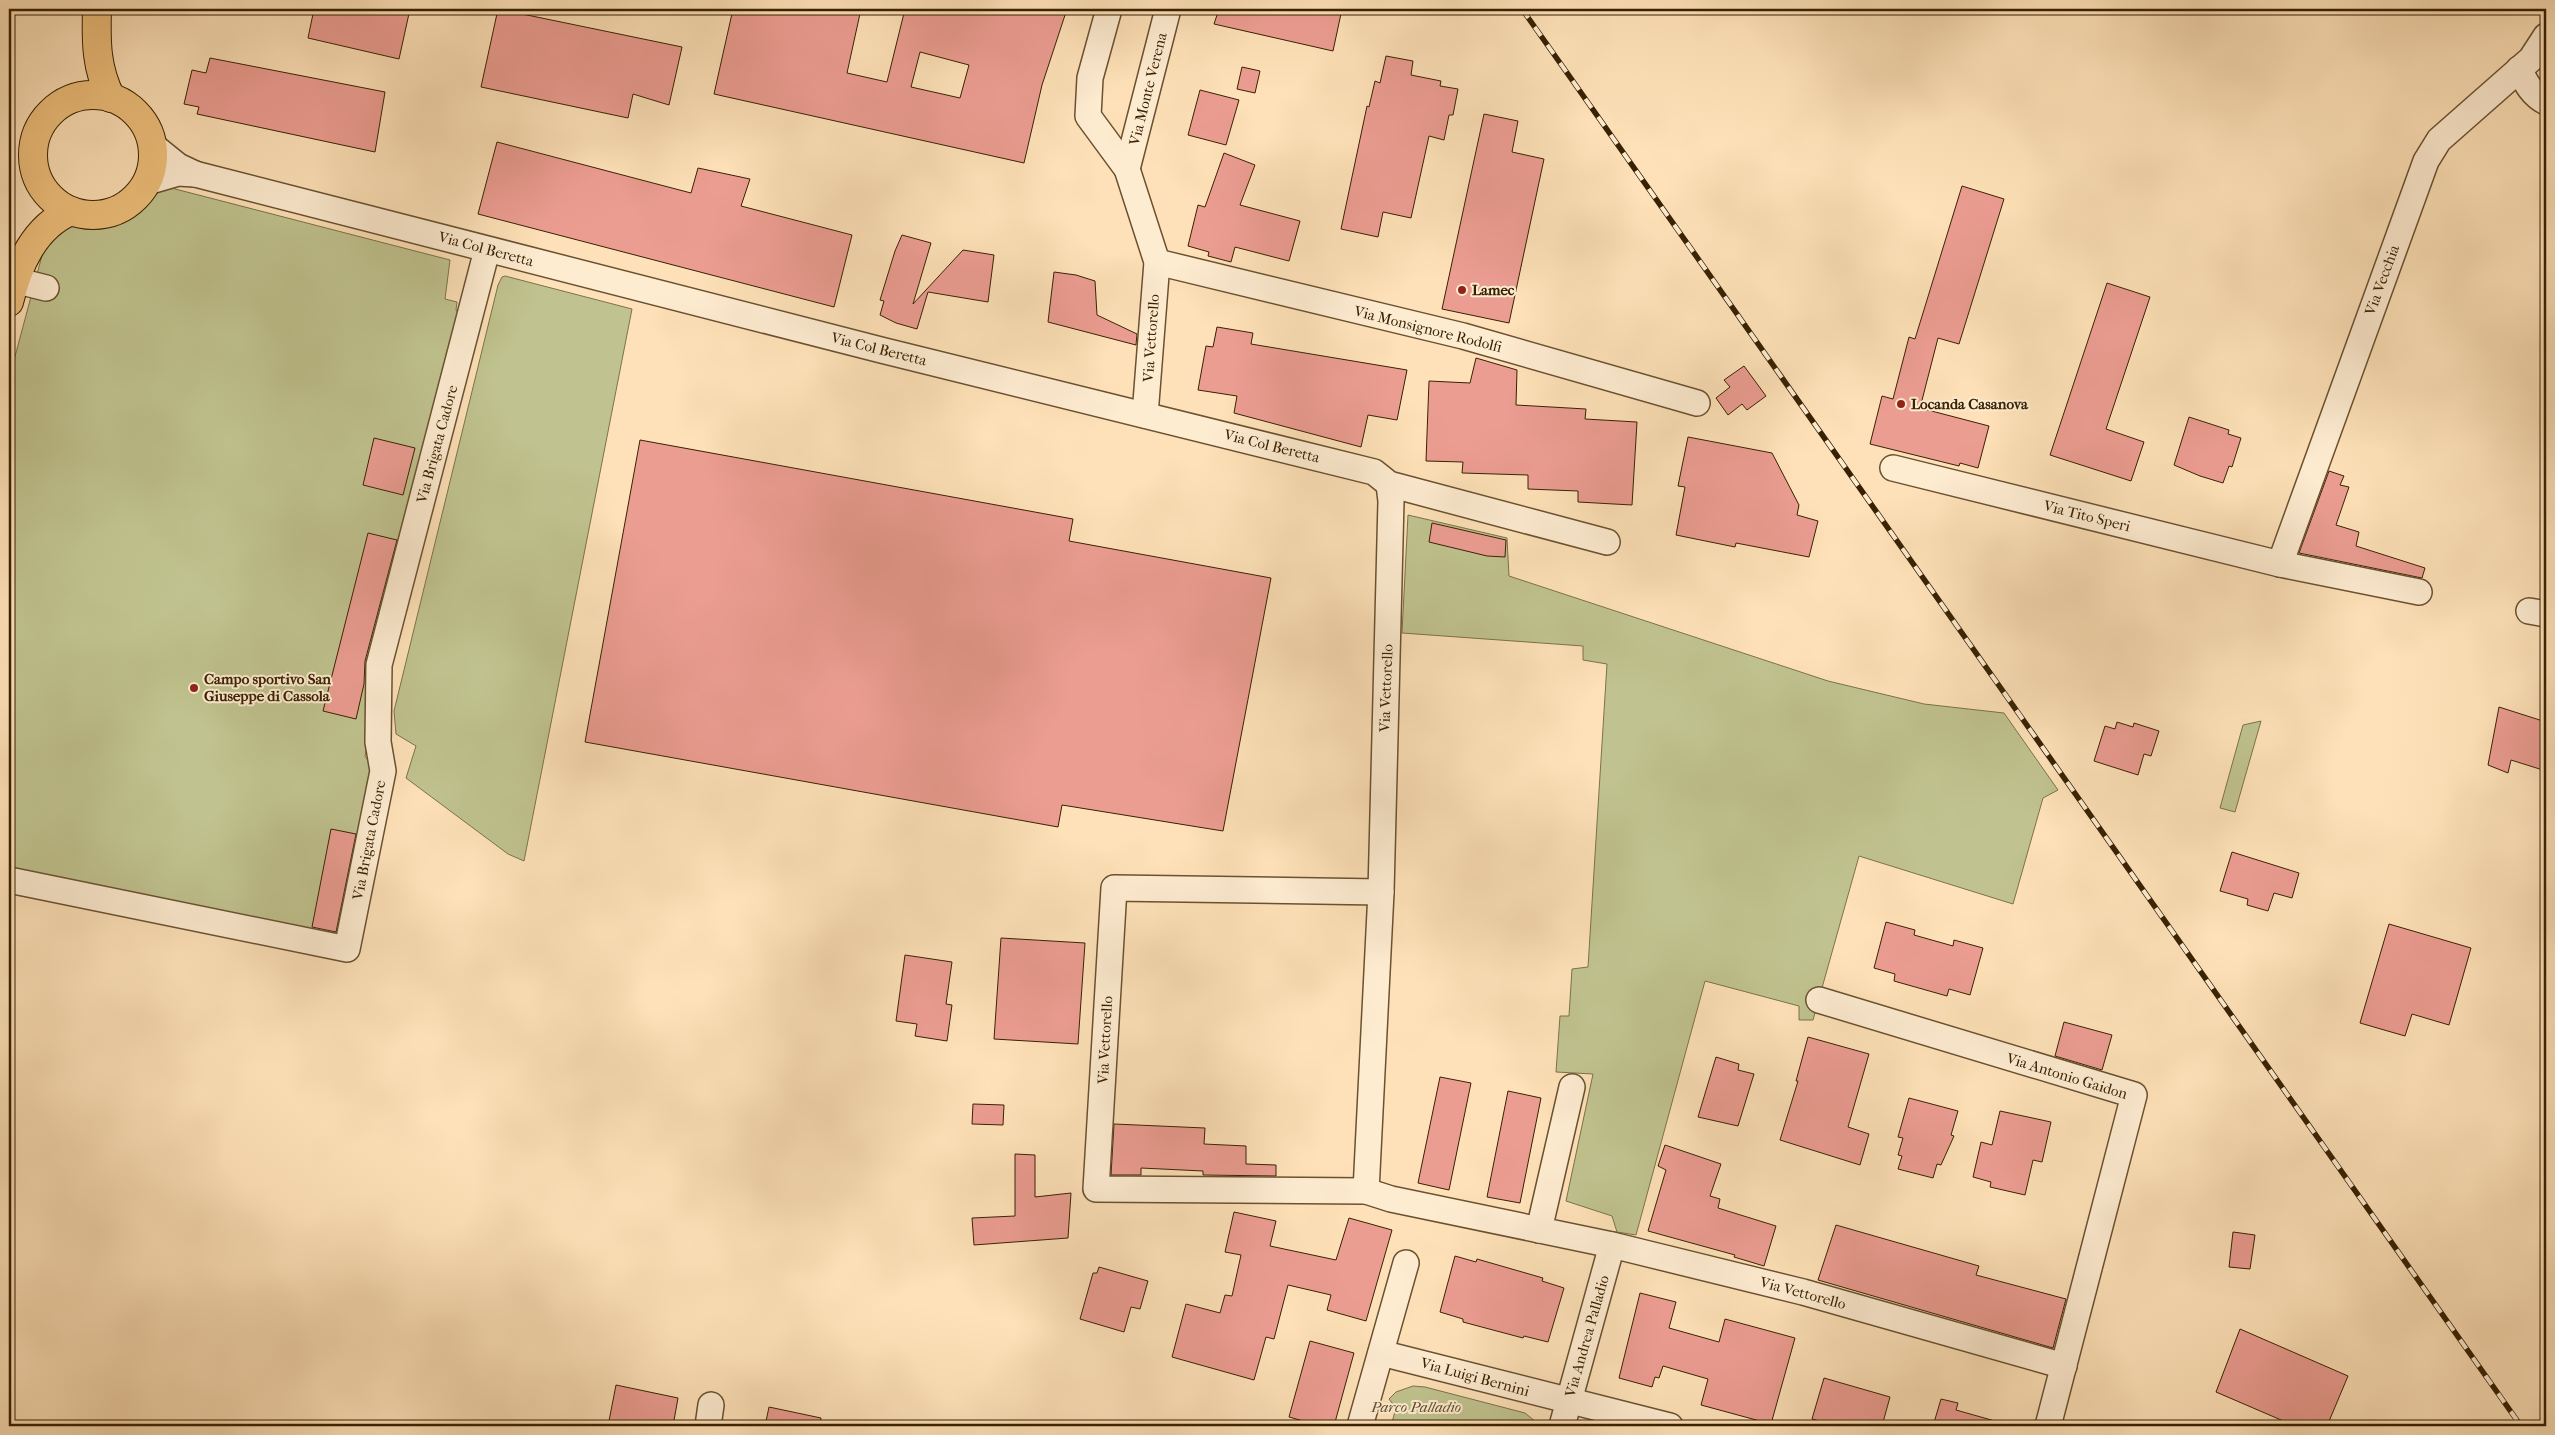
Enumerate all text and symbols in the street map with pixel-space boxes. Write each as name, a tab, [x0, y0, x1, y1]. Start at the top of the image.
street label: Via Monte Verena	[1125, 30, 1171, 148]
street label: Via Col Beretta	[435, 227, 537, 271]
street label: Via Vecchia	[2361, 241, 2403, 319]
place label: Lamec	[1472, 281, 1515, 299]
marker: Lamec	[1456, 284, 1468, 296]
street label: Via Vettorello	[1139, 293, 1163, 384]
street label: Via Monsignore Rodolfi	[1351, 302, 1504, 356]
street label: Via Col Beretta	[828, 328, 930, 370]
street label: Via Brigata Cadore	[412, 382, 462, 506]
place label: Locanda Casanova	[1911, 395, 2029, 413]
marker: Locanda Casanova	[1895, 398, 1907, 410]
street label: Via Col Beretta	[1221, 425, 1323, 467]
street label: Via Tito Speri	[2041, 496, 2133, 536]
street label: Via Vettorello	[1375, 643, 1397, 733]
place label: Campo sportivo San Giuseppe di Cassola	[204, 670, 331, 705]
marker: Campo sportivo San Giuseppe di Cassola	[188, 682, 200, 694]
street label: Via Brigata Cadore	[348, 778, 390, 902]
street label: Via Vettorello	[1094, 995, 1116, 1086]
street label: Via Antonio Gaidon	[2003, 1049, 2130, 1103]
street label: Via Andrea Palladio	[1561, 1273, 1613, 1400]
street label: Via Vettorello	[1757, 1273, 1848, 1313]
street label: Via Luigi Bernini	[1418, 1354, 1532, 1400]
park label: Parco Palladio	[1370, 1398, 1461, 1416]

